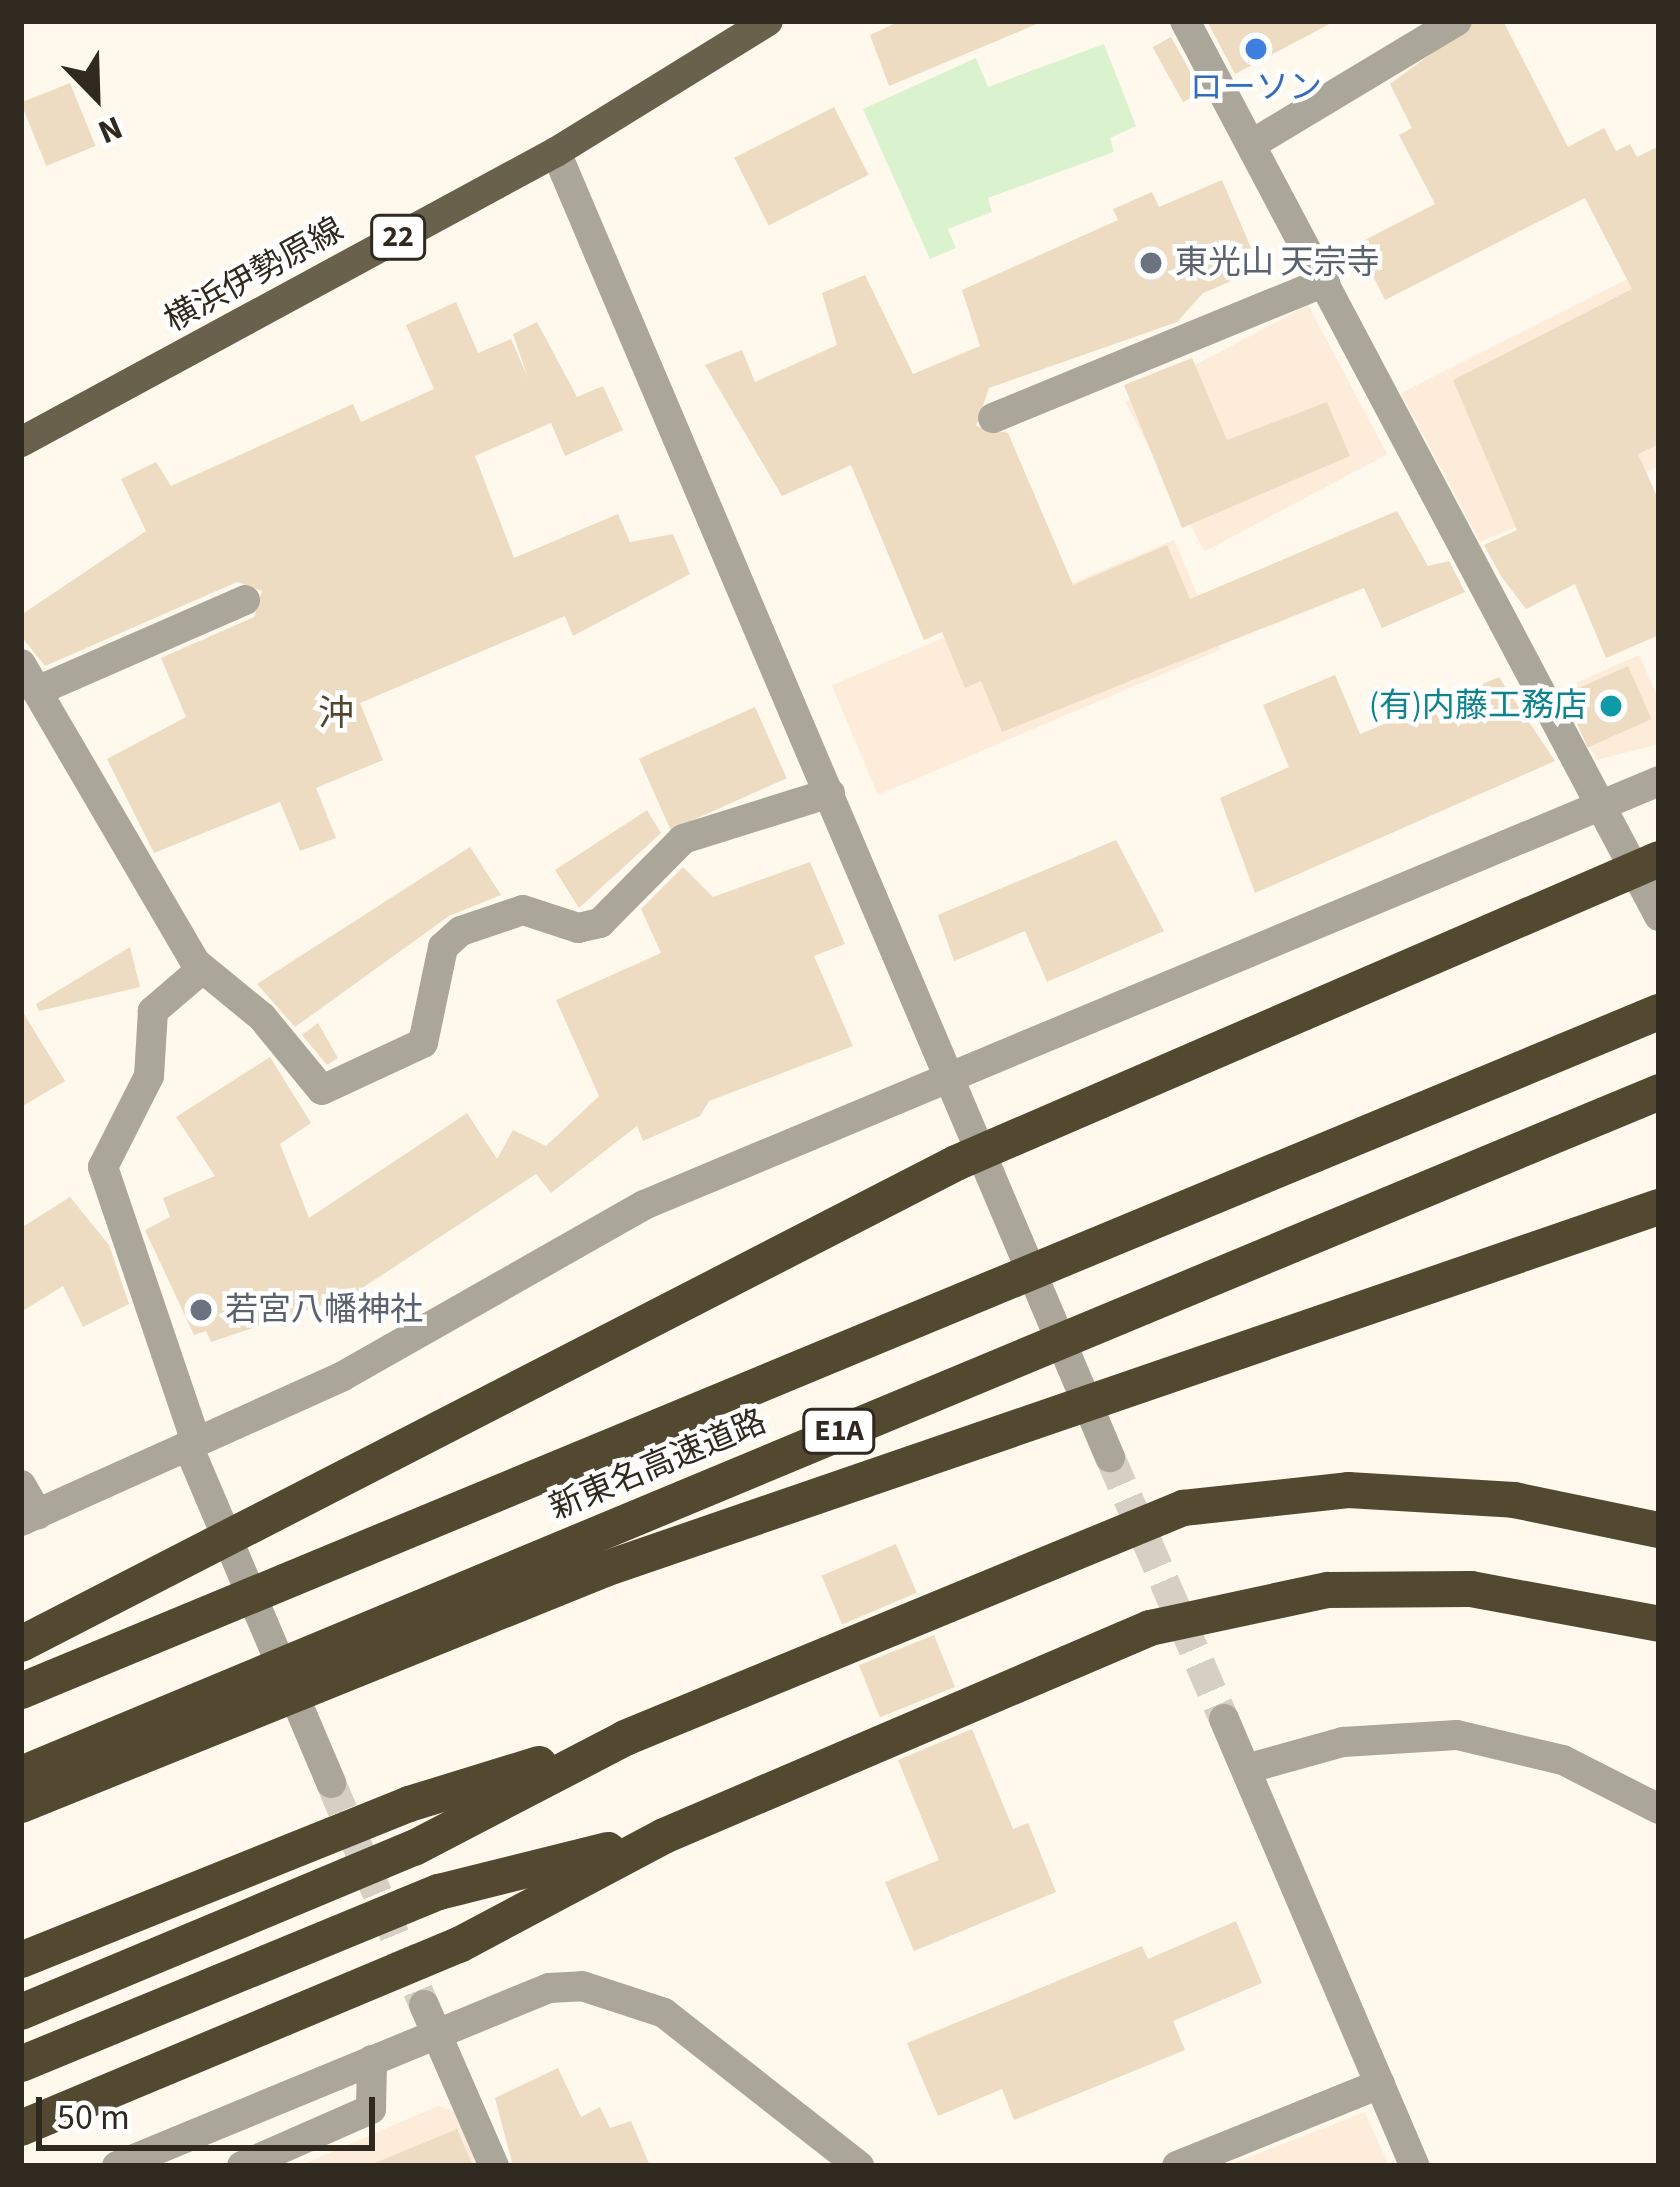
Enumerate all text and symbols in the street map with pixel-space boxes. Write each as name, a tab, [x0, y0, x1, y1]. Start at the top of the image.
north arrow	[36, 36, 156, 156]
marker: ローソン	[1243, 36, 1269, 62]
place label: ローソン	[1190, 68, 1322, 108]
text: N	[91, 104, 130, 156]
street label: 横浜伊勢原線	[158, 210, 350, 340]
road number: 22	[368, 213, 428, 261]
place label: 東光山 天宗寺	[1175, 243, 1380, 283]
marker: 東光山 天宗寺	[1138, 250, 1164, 276]
place label: (有)内藤工務店	[1369, 686, 1587, 726]
district label: 沖	[318, 692, 354, 736]
marker: (有)内藤工務店	[1598, 693, 1624, 719]
place label: 若宮八幡神社	[225, 1290, 423, 1330]
marker: 若宮八幡神社	[188, 1297, 214, 1323]
street label: 新東名高速道路	[544, 1402, 772, 1528]
road number: E1A	[800, 1407, 878, 1455]
scale bar	[42, 2073, 381, 2147]
text: 50 m	[57, 2092, 130, 2143]

